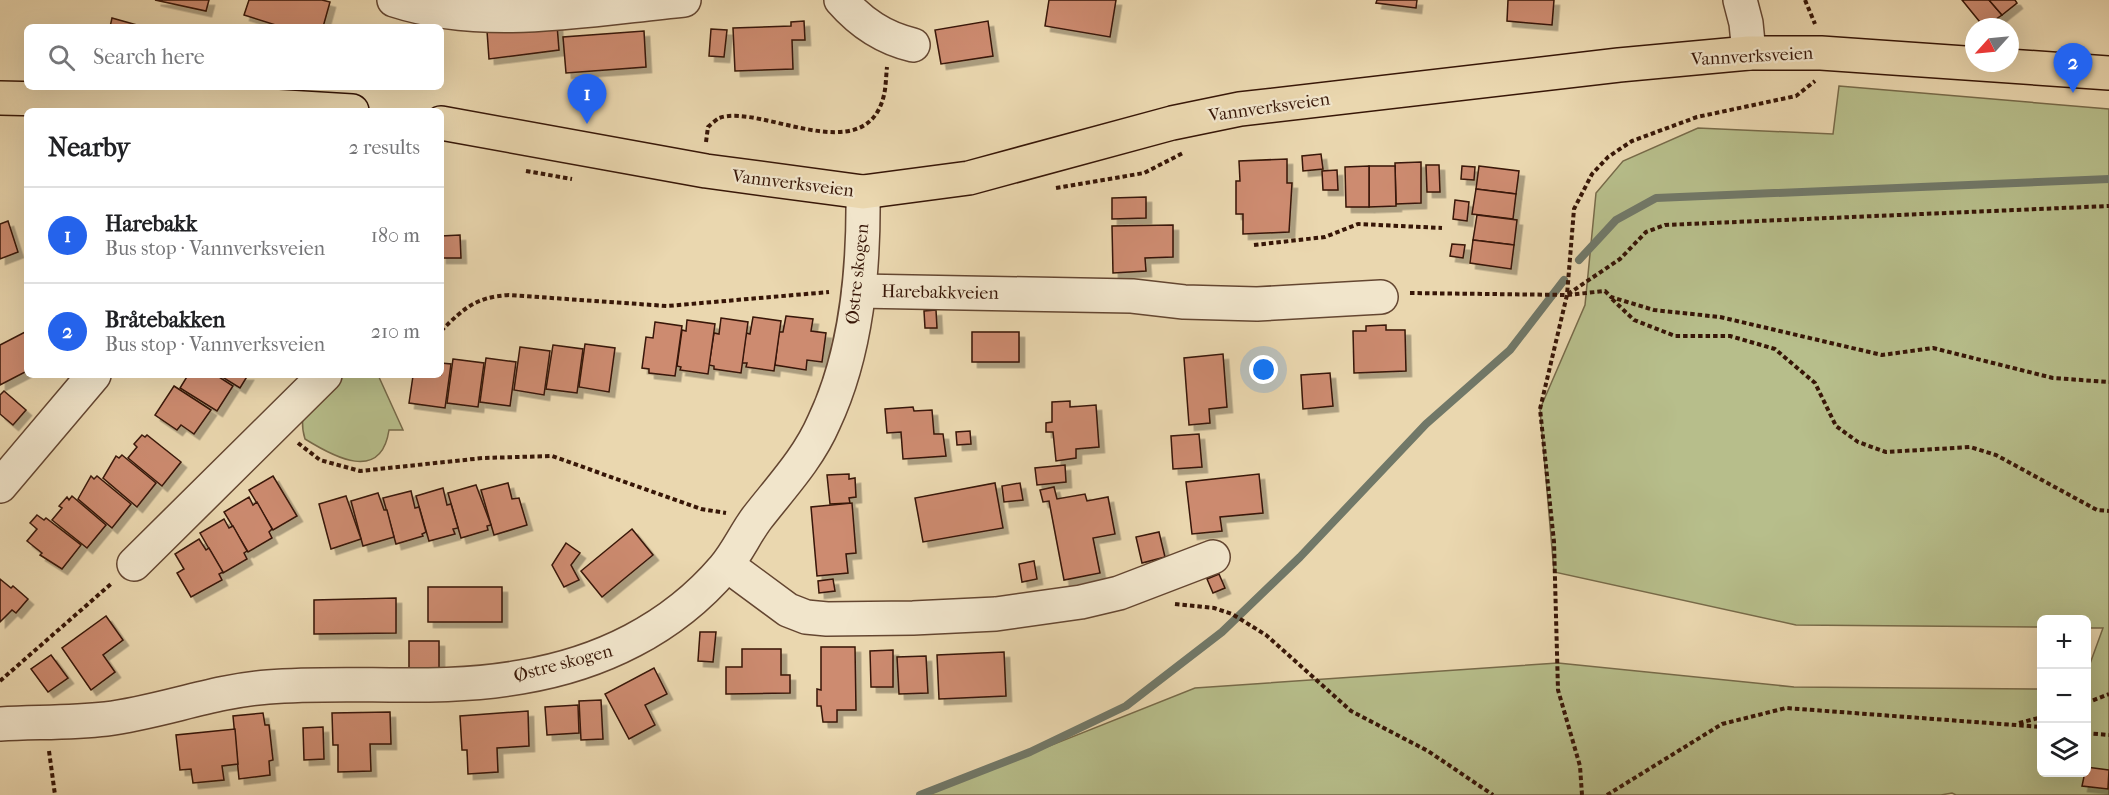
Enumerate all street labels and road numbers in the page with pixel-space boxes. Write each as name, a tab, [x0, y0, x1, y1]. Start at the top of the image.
street label: Vannverksveien	[1689, 43, 1814, 70]
street label: Vannverksveien	[1206, 88, 1332, 127]
street label: Vannverksveien	[730, 165, 856, 201]
street label: Østre skogen	[842, 222, 873, 326]
street label: Harebakkveien	[881, 281, 999, 304]
street label: Østre skogen	[511, 640, 615, 687]

